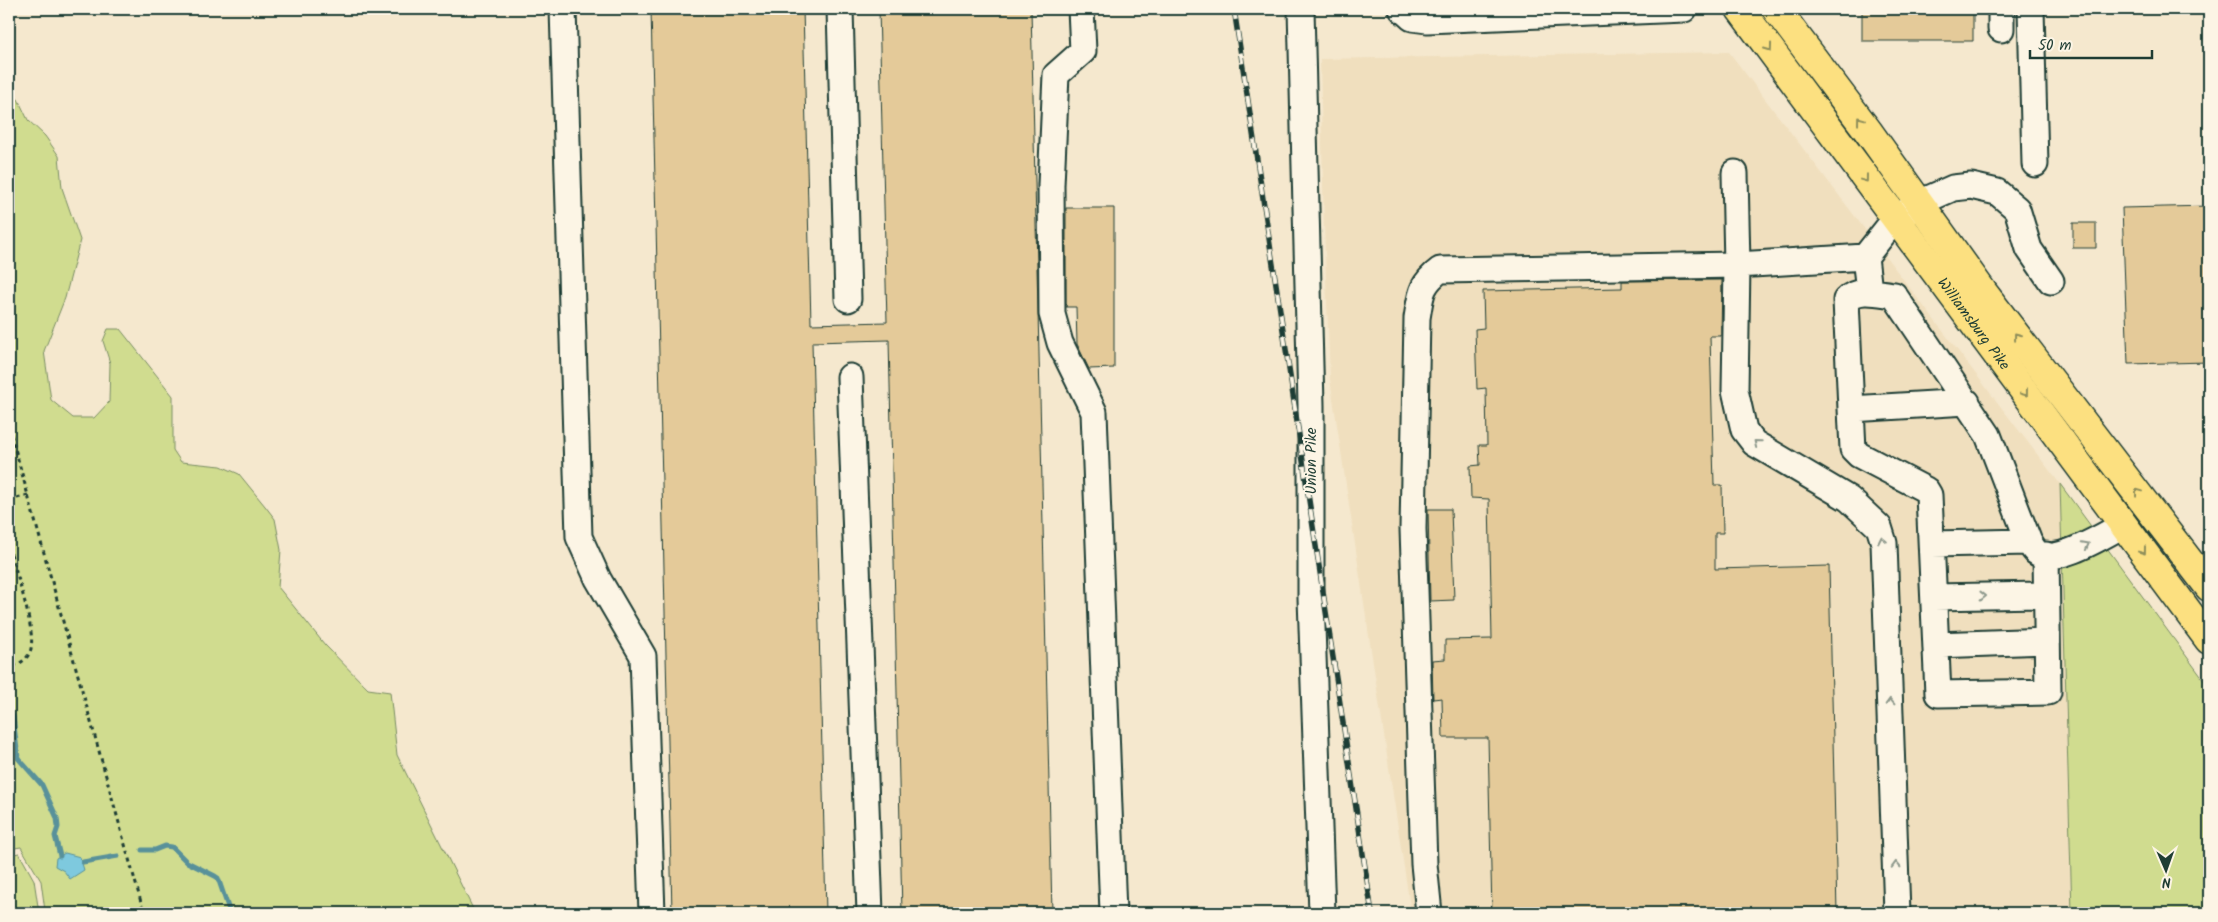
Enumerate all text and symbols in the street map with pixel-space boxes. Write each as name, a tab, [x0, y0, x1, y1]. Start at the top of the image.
scale bar	[2030, 28, 2153, 60]
text: 50 m	[2038, 34, 2072, 58]
one-way arrow	[1763, 42, 1771, 51]
one-way arrow	[1857, 117, 1865, 126]
one-way arrow	[1859, 173, 1868, 183]
street label: Williamsburg Pike	[1930, 273, 2016, 376]
one-way arrow	[2015, 333, 2023, 342]
one-way arrow	[2019, 387, 2028, 397]
street label: Union Pike	[1300, 427, 1324, 494]
one-way arrow	[1753, 440, 1763, 449]
one-way arrow	[2135, 488, 2144, 498]
one-way arrow	[1877, 536, 1888, 544]
one-way arrow	[2081, 541, 2090, 551]
one-way arrow	[2137, 545, 2146, 555]
one-way arrow	[1979, 591, 1987, 602]
one-way arrow	[1884, 698, 1895, 706]
north arrow	[2140, 844, 2190, 894]
one-way arrow	[1890, 860, 1901, 868]
text: N	[2161, 871, 2171, 893]

